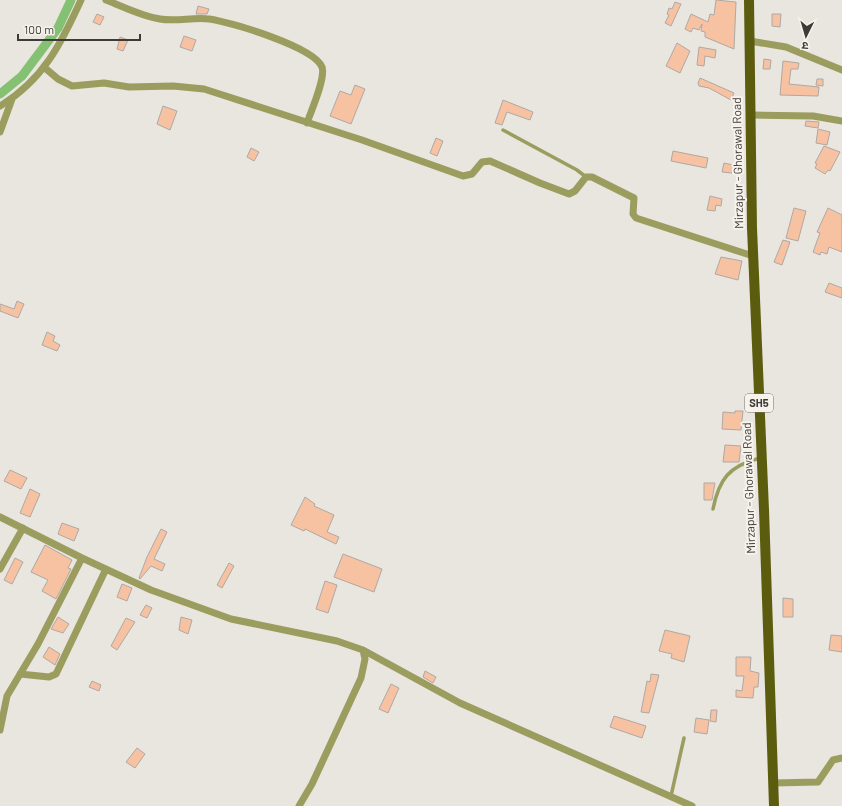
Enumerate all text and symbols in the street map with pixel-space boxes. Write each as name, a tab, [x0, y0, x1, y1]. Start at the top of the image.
scale bar	[18, 16, 140, 42]
north arrow	[786, 16, 826, 56]
text: 100 m	[24, 22, 54, 36]
text: उ	[801, 40, 809, 53]
street label: Mirzapur - Ghorawal Road	[729, 97, 745, 229]
road number: SH5	[745, 394, 773, 412]
street label: Mirzapur - Ghorawal Road	[739, 422, 757, 554]

